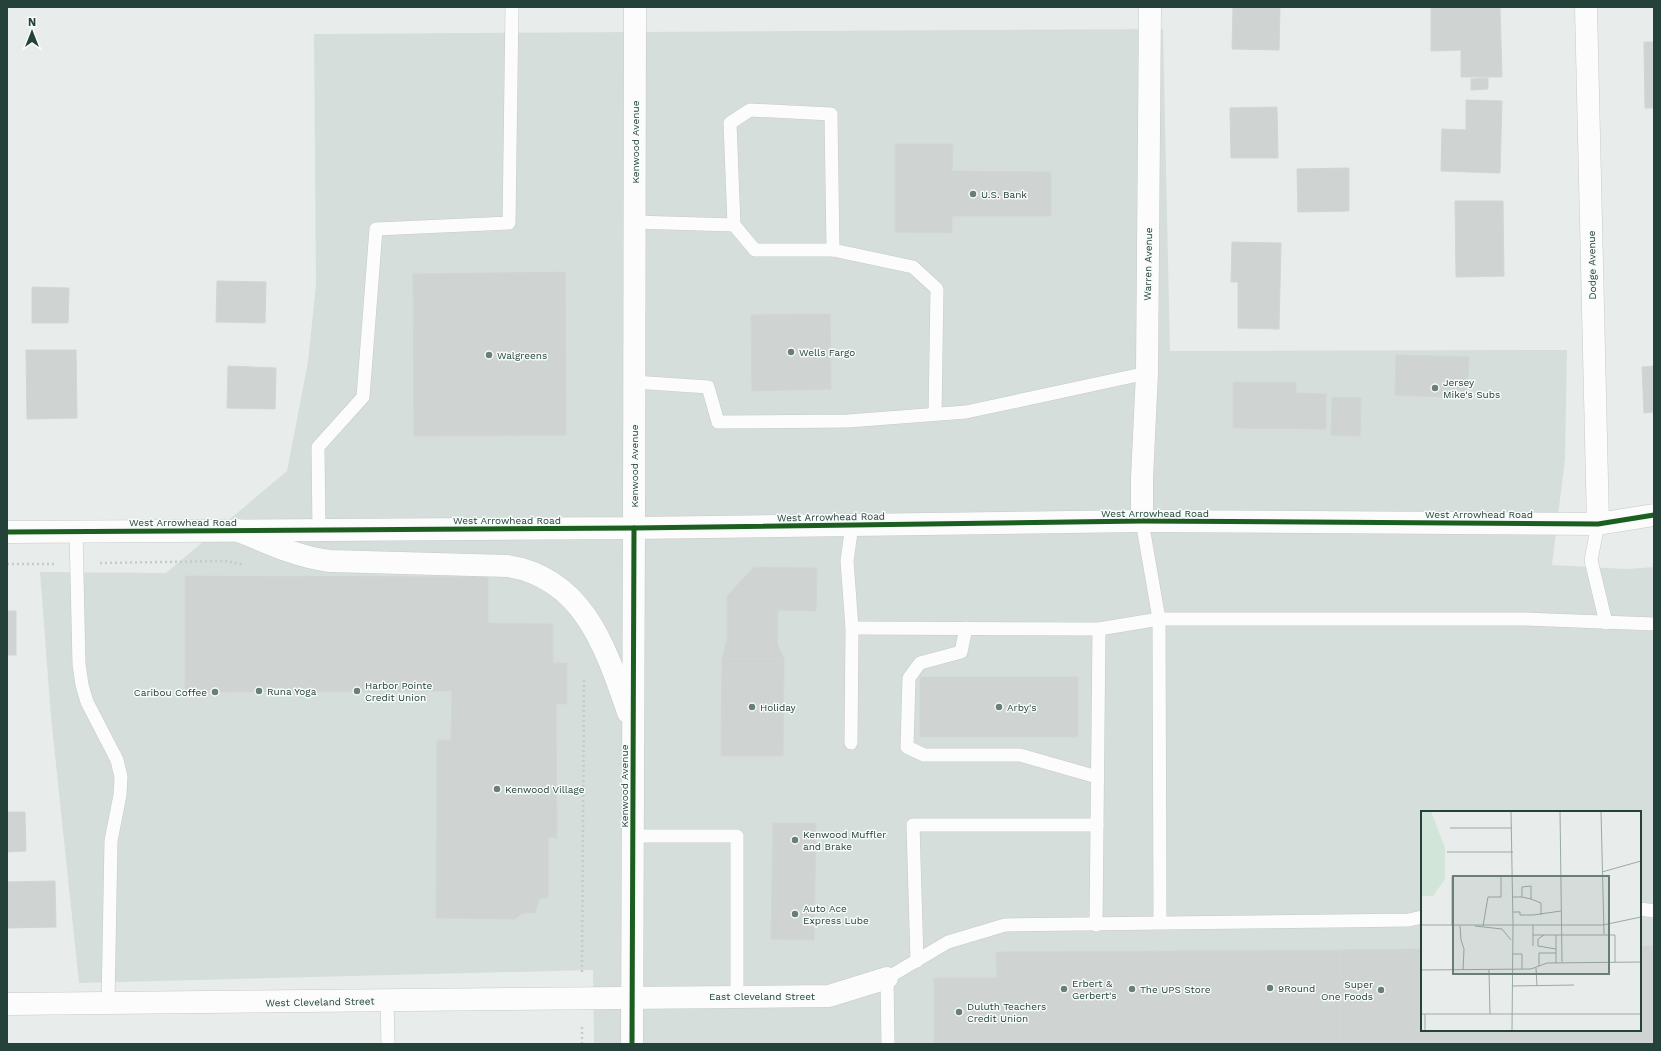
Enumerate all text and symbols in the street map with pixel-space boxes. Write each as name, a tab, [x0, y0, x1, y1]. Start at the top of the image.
north arrow	[12, 12, 52, 52]
text: N	[28, 16, 36, 29]
street label: Kenwood Avenue	[630, 100, 641, 183]
marker: U.S. Bank	[968, 189, 978, 199]
place label: U.S. Bank	[981, 189, 1027, 200]
street label: Warren Avenue	[1142, 227, 1154, 301]
street label: Dodge Avenue	[1586, 230, 1598, 300]
marker: Wells Fargo	[786, 347, 796, 357]
place label: Wells Fargo	[799, 347, 855, 358]
marker: Walgreens	[484, 350, 494, 360]
place label: Walgreens	[497, 350, 547, 361]
place label: Jersey Mike's Subs	[1443, 377, 1500, 400]
marker: Jersey Mike's Subs	[1430, 383, 1440, 393]
street label: Kenwood Avenue	[629, 424, 640, 507]
street label: West Arrowhead Road	[1101, 508, 1209, 519]
street label: West Arrowhead Road	[1425, 509, 1533, 520]
street label: West Arrowhead Road	[777, 511, 885, 523]
street label: West Arrowhead Road	[453, 515, 561, 526]
street label: West Arrowhead Road	[129, 517, 237, 528]
place label: Harbor Pointe Credit Union	[365, 680, 433, 703]
marker: Runa Yoga	[254, 686, 264, 696]
place label: Runa Yoga	[267, 686, 317, 697]
marker: Harbor Pointe Credit Union	[352, 686, 362, 696]
place label: Caribou Coffee	[134, 687, 207, 698]
marker: Caribou Coffee	[210, 687, 220, 697]
marker: Holiday	[747, 702, 757, 712]
place label: Holiday	[760, 702, 797, 713]
marker: Arby's	[994, 702, 1004, 712]
place label: Arby's	[1007, 702, 1036, 713]
street label: Kenwood Avenue	[619, 744, 630, 827]
marker: Kenwood Village	[492, 784, 502, 794]
place label: Kenwood Village	[505, 784, 585, 795]
inset map	[1421, 811, 1641, 1031]
place label: Kenwood Muffler and Brake	[803, 829, 886, 852]
marker: Kenwood Muffler and Brake	[790, 835, 800, 845]
place label: Auto Ace Express Lube	[803, 903, 869, 926]
marker: Auto Ace Express Lube	[790, 909, 800, 919]
place label: Erbert & Gerbert's	[1072, 978, 1117, 1001]
place label: Super One Foods	[1321, 979, 1373, 1002]
marker: 9Round	[1265, 983, 1275, 993]
place label: 9Round	[1278, 983, 1315, 994]
marker: Erbert & Gerbert's	[1059, 984, 1069, 994]
marker: The UPS Store	[1127, 984, 1137, 994]
place label: The UPS Store	[1140, 984, 1211, 995]
marker: Super One Foods	[1376, 985, 1386, 995]
street label: East Cleveland Street	[709, 991, 816, 1002]
street label: West Cleveland Street	[265, 996, 375, 1008]
place label: Duluth Teachers Credit Union	[967, 1001, 1046, 1024]
marker: Duluth Teachers Credit Union	[954, 1007, 964, 1017]

